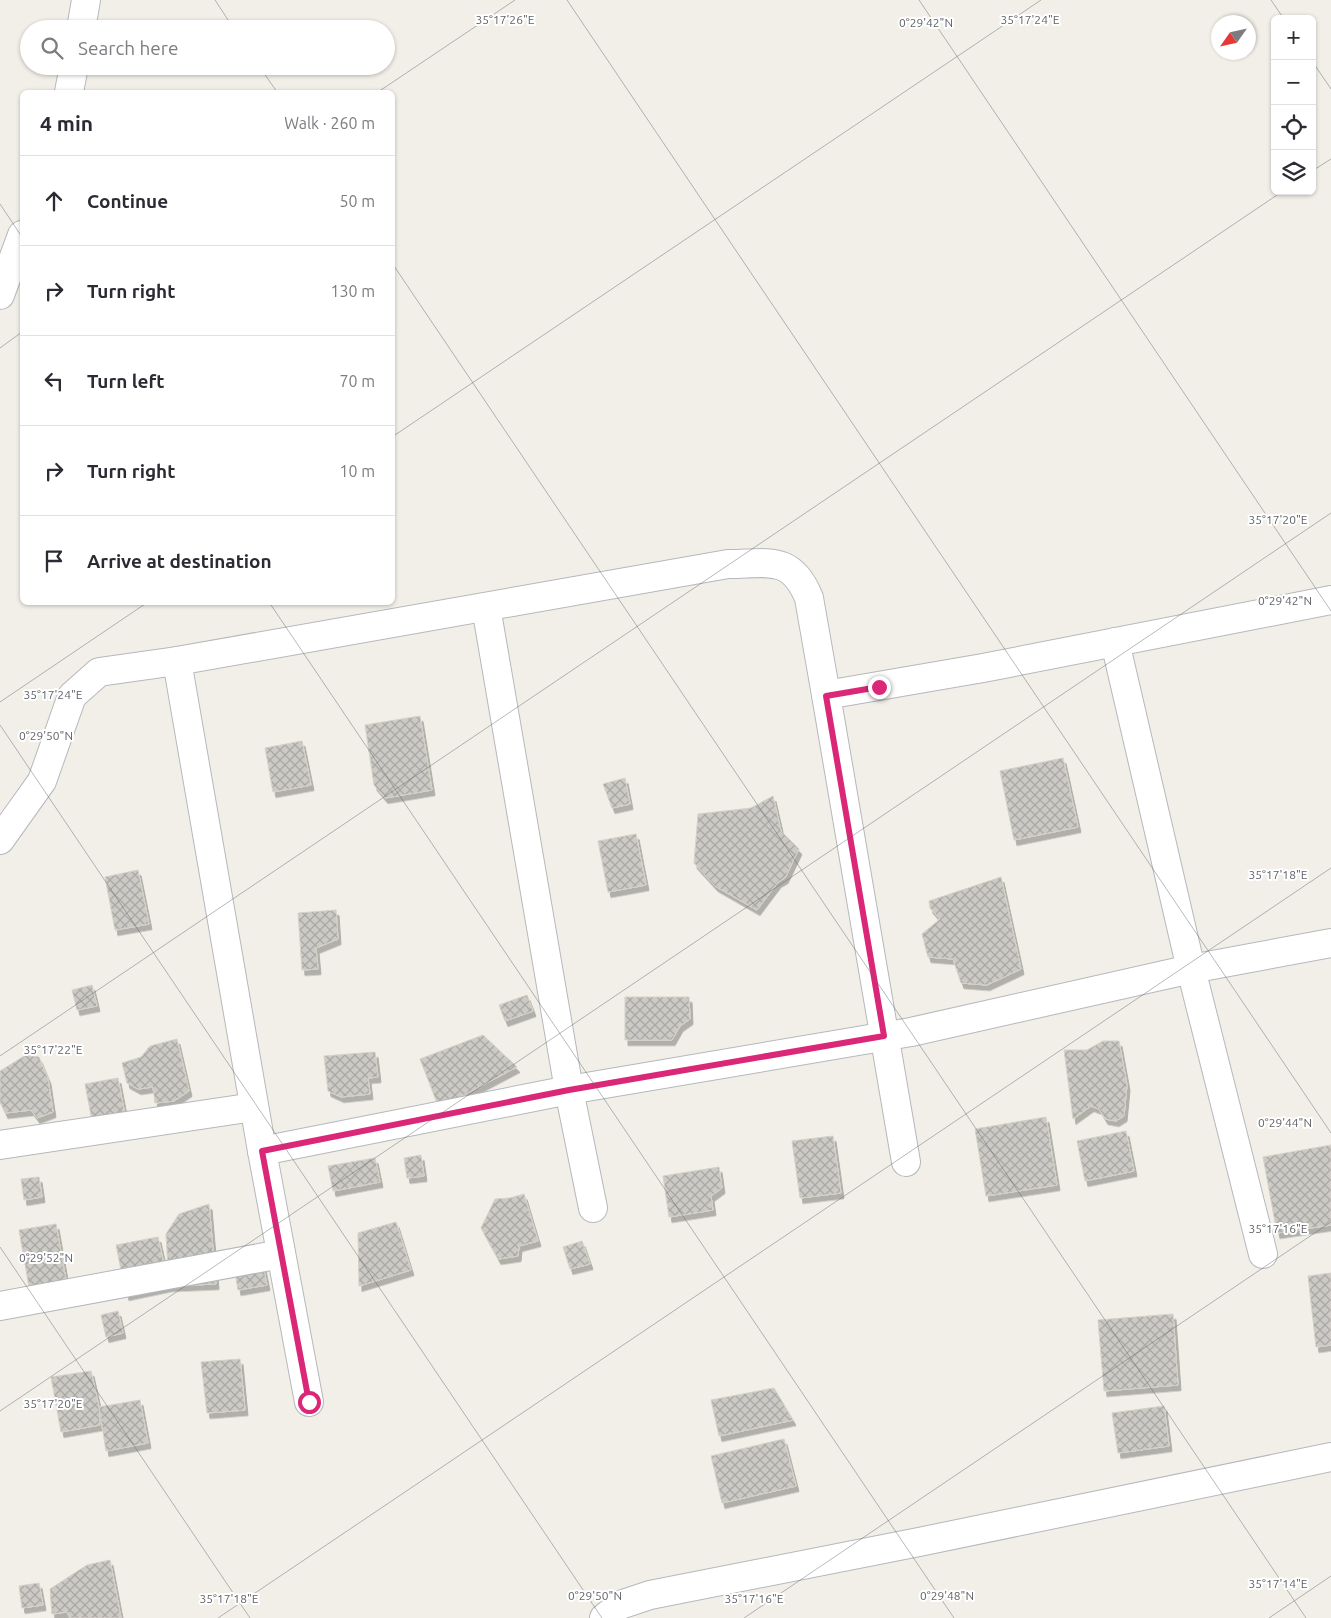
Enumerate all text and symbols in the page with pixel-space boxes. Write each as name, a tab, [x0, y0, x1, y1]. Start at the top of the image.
text: 35°17'26"E	[476, 13, 535, 26]
text: 35°17'24"E	[1001, 13, 1060, 26]
north arrow	[1211, 15, 1256, 60]
map controls	[1271, 15, 1316, 195]
button: +	[1271, 15, 1316, 60]
text: 0°29'42"N	[899, 16, 953, 29]
search box	[20, 20, 395, 75]
icon: search	[38, 34, 66, 62]
text: Search here	[78, 37, 178, 59]
button: −	[1271, 60, 1316, 105]
button: locate	[1271, 105, 1316, 150]
text: 4 min	[40, 111, 93, 135]
text: Walk · 260 m	[284, 114, 375, 132]
button: layers	[1271, 150, 1316, 195]
icon: ahead	[40, 187, 68, 215]
text: Continue	[87, 190, 168, 212]
text: 50 m	[339, 192, 375, 210]
icon: right	[40, 277, 68, 305]
text: Turn right	[87, 280, 175, 302]
text: 130 m	[330, 282, 375, 300]
icon: left	[40, 367, 68, 395]
text: Turn left	[87, 370, 165, 392]
text: 70 m	[339, 372, 375, 390]
icon: right	[40, 457, 68, 485]
text: Turn right	[87, 460, 175, 482]
text: 10 m	[339, 462, 375, 480]
text: 35°17'20"E	[1249, 513, 1308, 526]
icon: arrive	[40, 547, 68, 575]
text: Arrive at destination	[87, 550, 272, 572]
text: 0°29'42"N	[1258, 594, 1312, 607]
route end	[868, 676, 891, 699]
text: 35°17'24"E	[24, 688, 83, 701]
text: 0°29'50"N	[19, 729, 73, 742]
text: 35°17'18"E	[1249, 868, 1308, 881]
text: 35°17'22"E	[24, 1043, 83, 1056]
text: 0°29'44"N	[1258, 1116, 1312, 1129]
text: 35°17'16"E	[1249, 1222, 1308, 1235]
text: 0°29'52"N	[19, 1251, 73, 1264]
route start	[298, 1391, 321, 1414]
text: 35°17'20"E	[24, 1397, 83, 1410]
text: 35°17'14"E	[1249, 1577, 1308, 1590]
text: 0°29'50"N	[568, 1589, 622, 1602]
text: 0°29'48"N	[920, 1589, 974, 1602]
text: 35°17'18"E	[200, 1592, 259, 1605]
text: 35°17'16"E	[725, 1592, 784, 1605]

